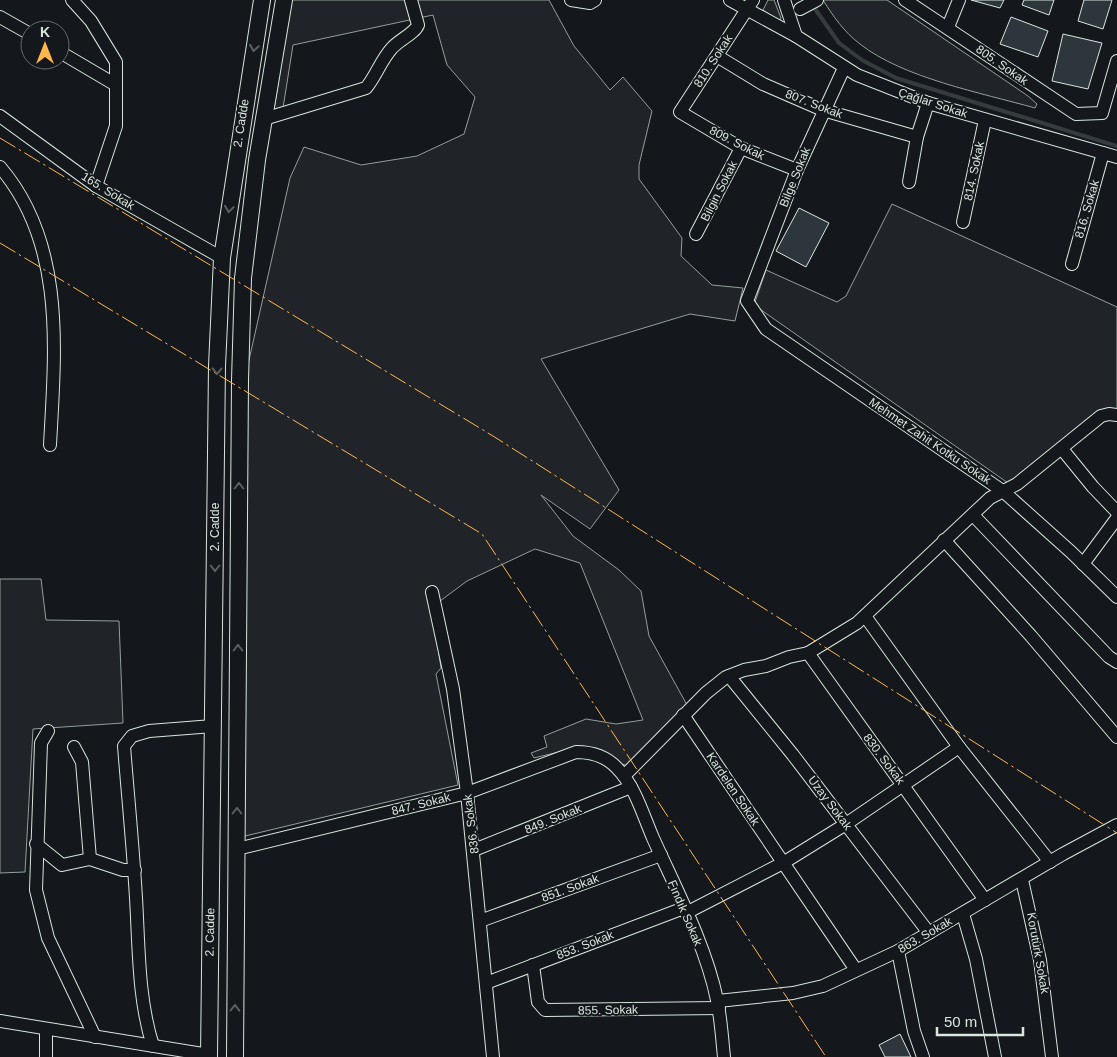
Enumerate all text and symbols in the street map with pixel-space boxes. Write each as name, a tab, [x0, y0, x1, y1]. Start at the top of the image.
north arrow	[20, 20, 70, 70]
text: K	[40, 24, 50, 40]
street label: 810. Sokak	[691, 31, 736, 90]
street label: 805. Sokak	[973, 42, 1031, 89]
one-way arrow	[249, 44, 259, 52]
street label: Çağlar Sokak	[897, 85, 970, 121]
street label: 807. Sokak	[783, 87, 845, 122]
street label: 2. Cadde	[230, 98, 252, 148]
street label: 809. Sokak	[707, 123, 768, 163]
street label: 814. Sokak	[961, 139, 987, 202]
street label: Bilge Sokak	[777, 144, 814, 209]
street label: Bilgin Sokak	[698, 158, 741, 224]
street label: 165. Sokak	[79, 169, 138, 213]
street label: 816. Sokak	[1072, 177, 1102, 240]
one-way arrow	[224, 204, 234, 213]
one-way arrow	[211, 367, 222, 375]
street label: Mehmet Zahit Kotku Sokak	[866, 395, 994, 488]
one-way arrow	[234, 482, 244, 490]
street label: 2. Cadde	[208, 502, 222, 551]
one-way arrow	[210, 564, 220, 572]
one-way arrow	[233, 644, 243, 652]
street label: 830. Sokak	[860, 731, 908, 788]
street label: Kardelen Sokak	[704, 750, 763, 829]
street label: Uzay Sokak	[805, 773, 855, 834]
street label: 847. Sokak	[390, 790, 453, 818]
street label: 836. Sokak	[460, 792, 482, 855]
street label: 849. Sokak	[523, 801, 584, 837]
one-way arrow	[232, 807, 242, 814]
street label: 851. Sokak	[539, 871, 602, 905]
street label: Fındık Sokak	[665, 878, 706, 949]
street label: 2. Cadde	[203, 907, 217, 956]
street label: Korutürk Sokak	[1024, 911, 1052, 996]
street label: 863. Sokak	[895, 913, 955, 956]
street label: 853. Sokak	[554, 927, 616, 962]
street label: 855. Sokak	[578, 1002, 639, 1018]
one-way arrow	[230, 1004, 240, 1012]
scale bar	[937, 1004, 1023, 1036]
text: 50 m	[944, 1013, 977, 1030]

